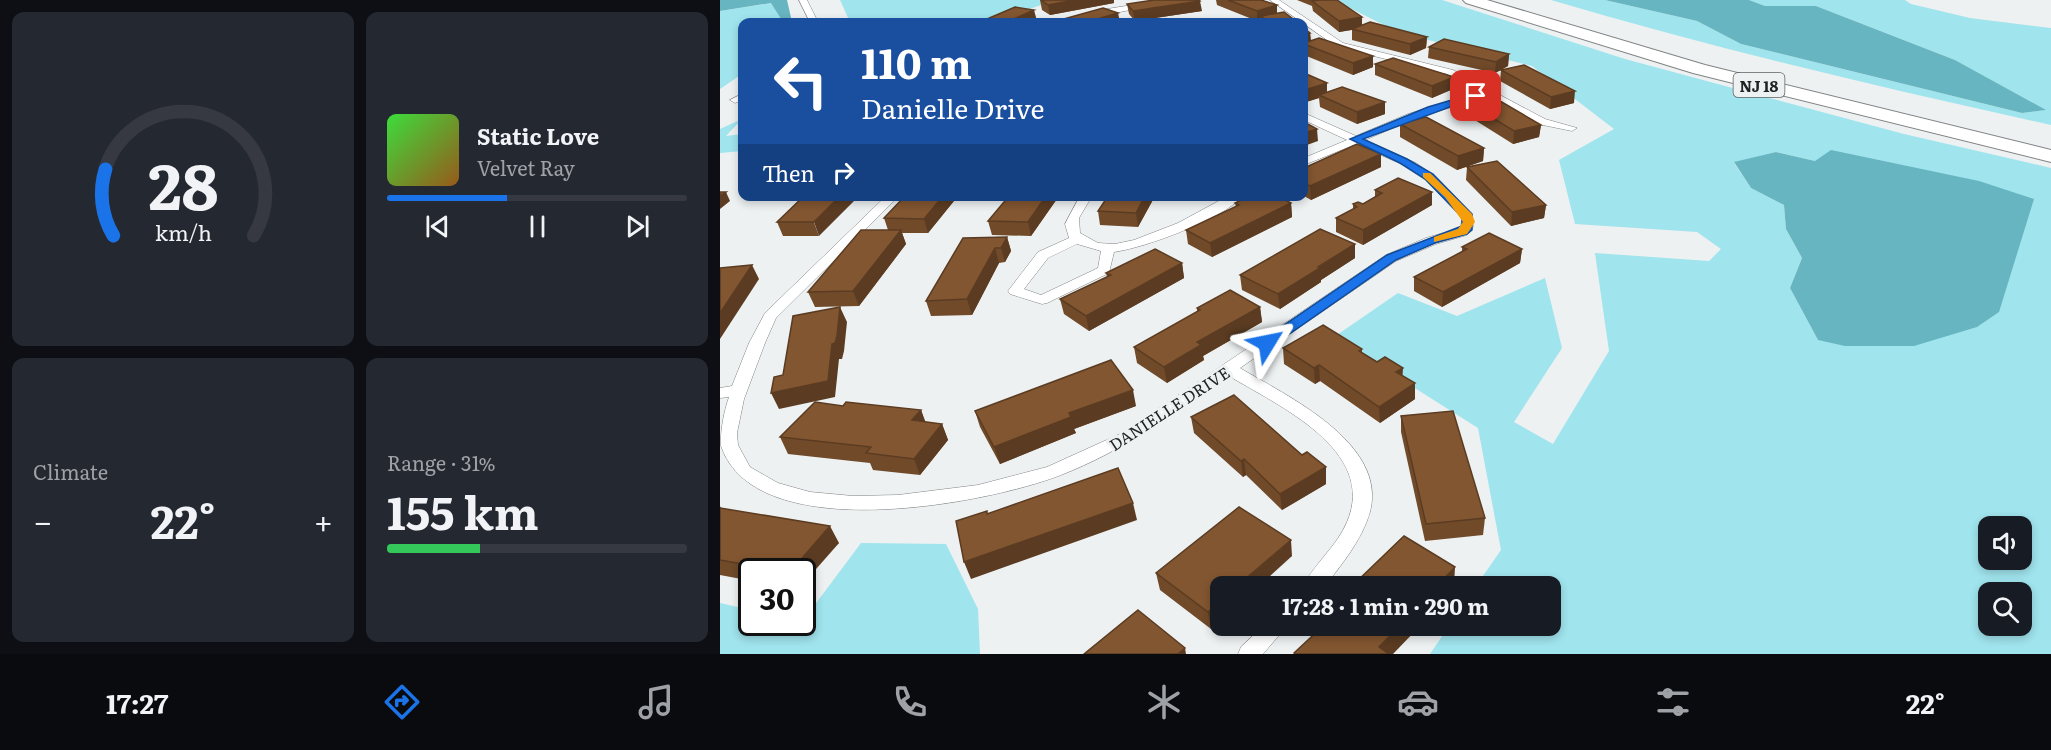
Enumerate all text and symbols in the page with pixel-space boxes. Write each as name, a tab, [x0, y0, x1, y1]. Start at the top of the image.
text: 110 m	[861, 30, 972, 92]
icon: left	[762, 42, 840, 120]
pin	[1450, 70, 1501, 121]
road number: NJ 18	[1734, 73, 1784, 97]
icon: arrive	[1459, 79, 1492, 112]
text: Danielle Drive	[861, 87, 1045, 127]
text: Static Love	[477, 119, 599, 152]
text: 28	[148, 137, 218, 229]
text: Velvet Ray	[477, 152, 575, 182]
text: Then	[762, 156, 815, 189]
icon: right	[827, 156, 860, 189]
icon: previous	[421, 210, 454, 243]
icon: pause	[521, 210, 554, 243]
icon: next	[621, 210, 654, 243]
text: km/h	[154, 216, 212, 248]
position arrow	[1235, 311, 1299, 375]
street label: DANIELLE DRIVE	[1104, 360, 1234, 456]
text: Range · 31%	[387, 447, 496, 477]
text: Climate	[33, 456, 108, 486]
text: 155 km	[387, 477, 539, 544]
text: 22°	[150, 486, 216, 553]
text: −	[33, 495, 52, 544]
text: +	[314, 495, 333, 544]
map controls	[1978, 516, 2032, 636]
button: sound	[1978, 516, 2032, 570]
speed limit sign: 30	[738, 558, 816, 636]
button: search	[1978, 582, 2032, 636]
text: 17:28 · 1 min · 290 m	[1282, 589, 1489, 622]
icon: directions	[381, 681, 423, 723]
icon: music	[635, 681, 677, 723]
icon: phone	[889, 681, 931, 723]
icon: climate	[1143, 681, 1185, 723]
icon: car	[1397, 681, 1439, 723]
icon: filters	[1652, 681, 1694, 723]
text: 17:27	[106, 682, 168, 722]
text: 22°	[1906, 682, 1945, 722]

